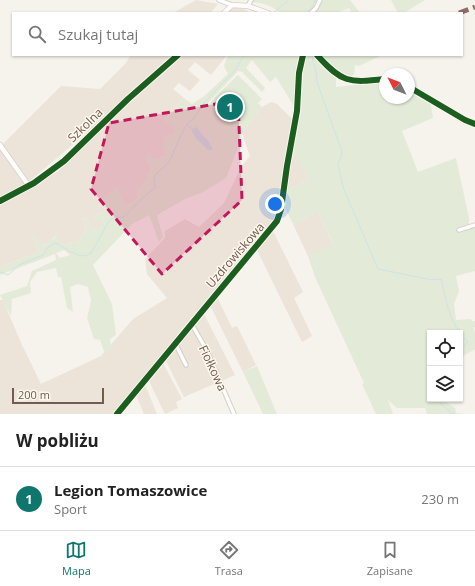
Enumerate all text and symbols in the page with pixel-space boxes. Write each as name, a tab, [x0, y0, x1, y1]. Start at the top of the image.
search box	[12, 12, 463, 56]
icon: search	[26, 23, 48, 45]
text: Szukaj tutaj	[58, 24, 138, 44]
north arrow	[379, 68, 415, 104]
pin: 1	[217, 92, 243, 122]
street label: Szkolna	[64, 104, 106, 146]
your location	[265, 194, 285, 214]
street label: Uzdrowiskowa	[202, 219, 268, 291]
map controls	[427, 330, 463, 402]
button: locate	[427, 330, 463, 366]
street label: Fiołkowa	[195, 342, 231, 394]
button: layers	[427, 366, 463, 402]
scale bar	[12, 386, 104, 405]
text: 200 m	[18, 387, 50, 402]
text: W pobliżu	[16, 429, 99, 452]
text: Legion Tomaszowice	[54, 480, 207, 500]
text: 1	[25, 490, 33, 508]
text: 230 m	[421, 490, 459, 508]
text: Sport	[54, 500, 87, 518]
tab: Mapa	[62, 539, 91, 578]
tab: Trasa	[215, 539, 243, 578]
tab: Zapisane	[367, 539, 413, 578]

